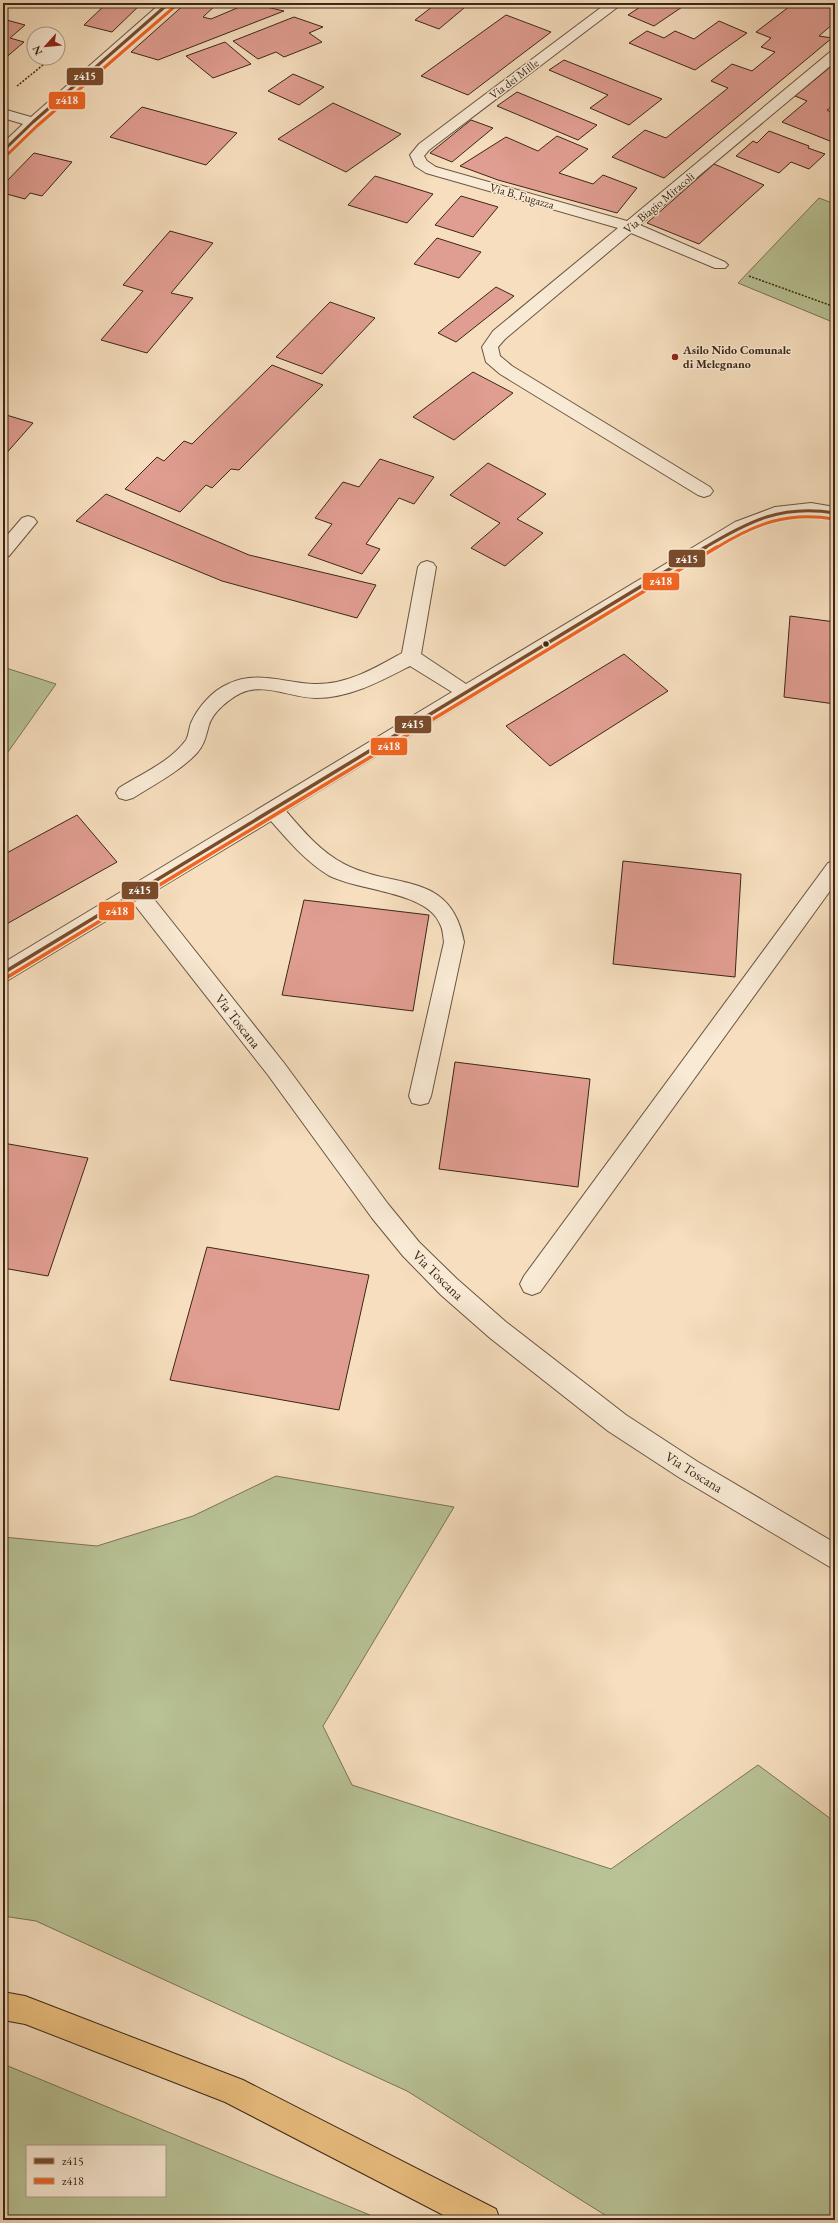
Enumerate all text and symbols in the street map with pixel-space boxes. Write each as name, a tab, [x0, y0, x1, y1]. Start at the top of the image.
north arrow	[26, 26, 66, 66]
text: N	[29, 43, 45, 58]
street label: Via dei Mille	[486, 55, 542, 103]
line badge: z415	[66, 67, 104, 86]
text: z415	[74, 69, 96, 83]
line badge: z418	[48, 91, 86, 110]
text: z418	[56, 93, 78, 107]
street label: Via Biagio Miracoli	[620, 169, 698, 237]
street label: Via B. Fugazza	[488, 179, 556, 213]
place label: Asilo Nido Comunale di Melegnano	[682, 342, 791, 372]
marker: Asilo Nido Comunale di Melegnano	[670, 352, 680, 362]
line badge: z415	[668, 549, 706, 568]
text: z415	[676, 552, 698, 566]
line badge: z418	[642, 572, 680, 591]
text: z418	[650, 574, 672, 588]
unlabelled marker	[541, 639, 551, 649]
line badge: z415	[394, 715, 432, 734]
text: z415	[402, 717, 424, 731]
line badge: z418	[370, 737, 408, 756]
text: z418	[378, 739, 400, 753]
line badge: z415	[121, 881, 159, 900]
text: z415	[129, 883, 151, 897]
line badge: z418	[98, 901, 135, 921]
text: z418	[106, 904, 128, 918]
street label: Via Toscana	[211, 990, 265, 1052]
street label: Via Toscana	[409, 1246, 468, 1304]
street label: Via Toscana	[662, 1447, 726, 1497]
legend	[26, 2145, 166, 2197]
text: z415	[62, 2153, 84, 2169]
text: z418	[62, 2173, 84, 2189]

